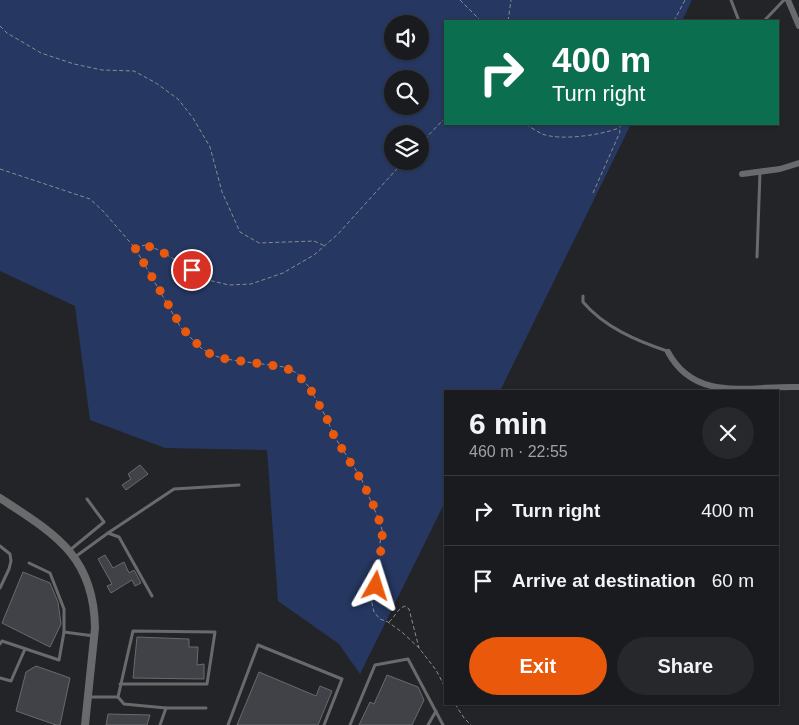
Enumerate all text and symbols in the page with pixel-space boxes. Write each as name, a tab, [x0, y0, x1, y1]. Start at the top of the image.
map controls	[384, 15, 429, 170]
button: sound	[384, 15, 429, 60]
icon: right	[469, 40, 534, 105]
text: 400 m	[552, 40, 651, 79]
button: search	[384, 70, 429, 115]
text: Turn right	[552, 81, 645, 106]
button: layers	[384, 125, 429, 170]
pin	[171, 249, 213, 291]
icon: arrive	[178, 256, 206, 284]
text: 6 min	[469, 407, 547, 440]
button: close	[702, 407, 754, 459]
text: 460 m · 22:55	[469, 443, 568, 460]
icon: right	[469, 497, 497, 525]
text: Turn right	[512, 500, 600, 521]
text: 400 m	[701, 500, 754, 521]
position arrow	[349, 559, 401, 611]
icon: arrive	[469, 567, 497, 595]
text: Arrive at destination	[512, 570, 696, 591]
text: 60 m	[712, 570, 754, 591]
button: Exit	[469, 637, 607, 695]
button: Share	[617, 637, 754, 695]

